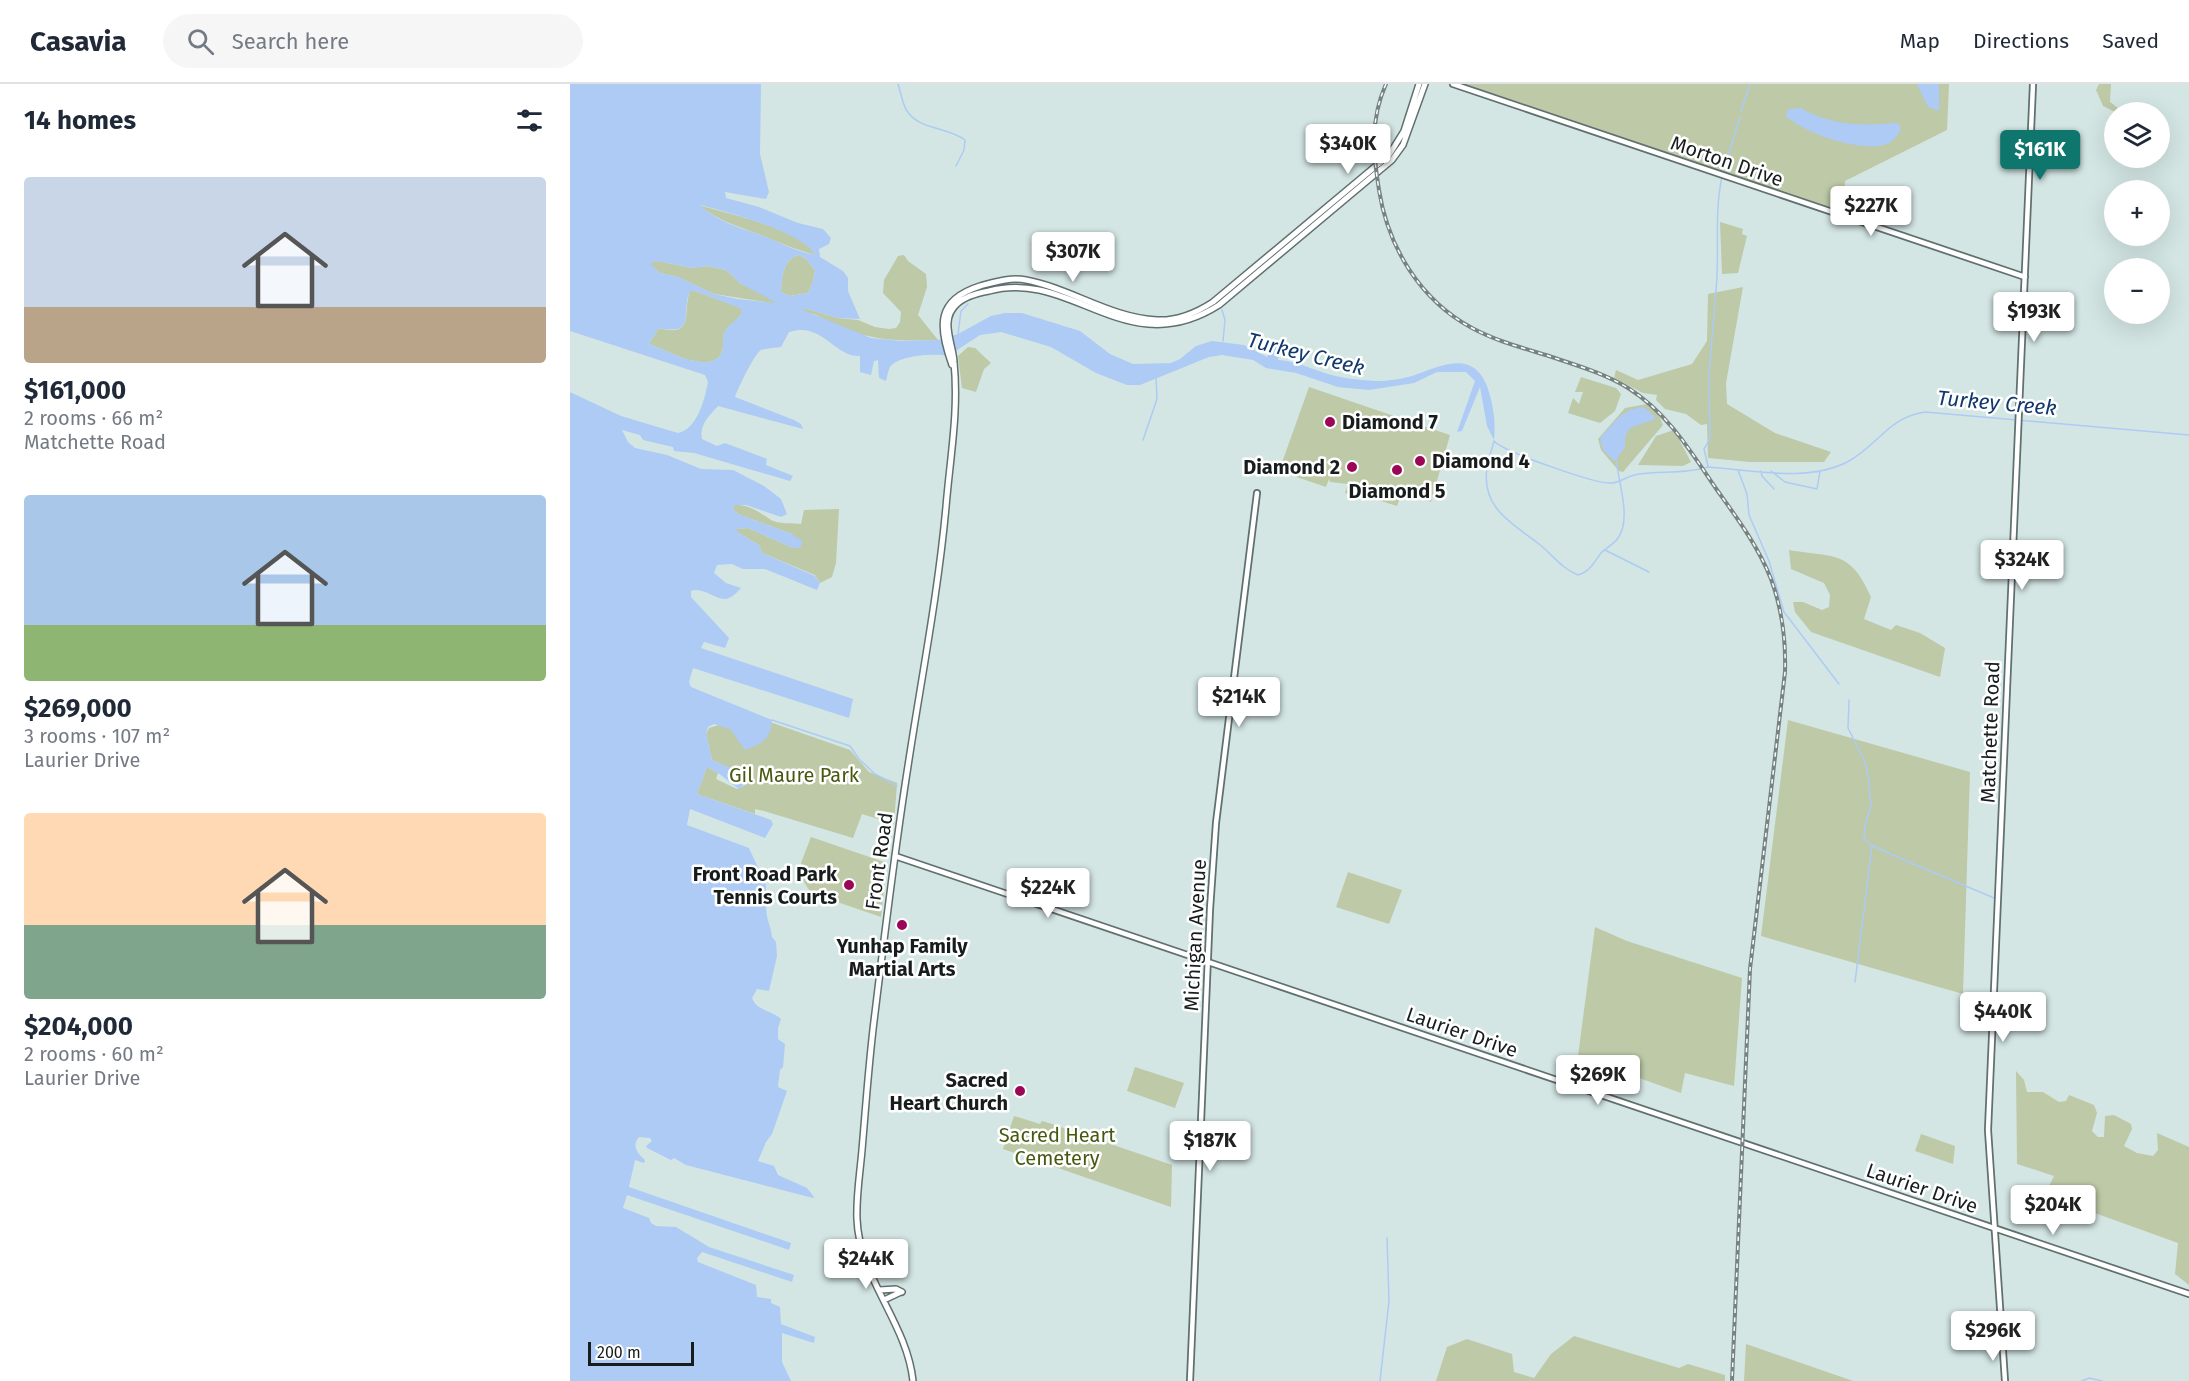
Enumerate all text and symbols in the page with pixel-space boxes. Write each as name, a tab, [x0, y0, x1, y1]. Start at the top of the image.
search box	[163, 14, 583, 68]
text: Casavia	[30, 25, 127, 58]
icon: search	[184, 25, 217, 58]
text: Search here	[232, 28, 349, 55]
text: Map	[1900, 28, 1940, 54]
text: Directions	[1973, 28, 2069, 54]
text: Saved	[2102, 28, 2159, 54]
map controls	[2104, 102, 2170, 324]
button: layers	[2104, 102, 2170, 168]
icon: filters	[513, 104, 546, 137]
text: 14 homes	[24, 105, 136, 136]
pin: $340K	[1306, 124, 1390, 175]
pin: $161K	[1998, 130, 2082, 181]
text: $340K	[1320, 131, 1377, 155]
street label: Morton Drive	[1668, 131, 1786, 191]
text: $161K	[2014, 137, 2066, 161]
button: +	[2104, 180, 2170, 246]
pin: $227K	[1829, 186, 1913, 237]
text: $227K	[1844, 193, 1898, 217]
icon: home	[231, 216, 339, 324]
pin: $307K	[1031, 232, 1115, 283]
text: $307K	[1046, 239, 1100, 263]
button: −	[2104, 258, 2170, 324]
pin: $193K	[1992, 292, 2076, 343]
text: $193K	[2007, 299, 2061, 323]
water label: Turkey Creek	[1245, 327, 1367, 381]
text: $161,000	[24, 375, 126, 406]
water label: Turkey Creek	[1936, 385, 2058, 421]
text: 2 rooms · 66 m²	[24, 406, 163, 430]
place label: Diamond 7	[1342, 410, 1438, 434]
marker: Diamond 7	[1323, 415, 1337, 429]
text: Matchette Road	[24, 430, 166, 454]
place label: Diamond 4	[1432, 449, 1530, 473]
marker: Diamond 4	[1413, 454, 1427, 468]
place label: Diamond 2	[1243, 455, 1340, 479]
marker: Diamond 2	[1345, 460, 1359, 474]
marker: Diamond 5	[1390, 463, 1404, 477]
place label: Diamond 5	[1348, 479, 1446, 503]
icon: home	[231, 534, 339, 642]
pin: $324K	[1980, 540, 2064, 591]
text: $324K	[1995, 547, 2049, 571]
street label: Matchette Road	[1976, 661, 2004, 803]
pin: $214K	[1197, 677, 1281, 728]
text: $214K	[1212, 684, 1266, 708]
text: $269,000	[24, 693, 132, 724]
text: 3 rooms · 107 m²	[24, 724, 170, 748]
text: Laurier Drive	[24, 748, 140, 772]
park label: Gil Maure Park	[729, 763, 860, 787]
street label: Front Road	[860, 811, 898, 911]
icon: home	[231, 852, 339, 960]
street label: Michigan Avenue	[1179, 858, 1211, 1012]
place label: Front Road Park Tennis Courts	[693, 862, 838, 909]
pin: $224K	[1006, 868, 1090, 919]
text: $224K	[1021, 875, 1075, 899]
marker: Front Road Park Tennis Courts	[842, 878, 856, 892]
marker: Yunhap Family Martial Arts	[895, 918, 909, 932]
place label: Yunhap Family Martial Arts	[835, 934, 968, 981]
pin: $440K	[1961, 992, 2045, 1043]
text: $440K	[1974, 999, 2032, 1023]
street label: Laurier Drive	[1403, 1002, 1521, 1062]
text: $204,000	[24, 1011, 133, 1042]
text: 2 rooms · 60 m²	[24, 1042, 164, 1066]
pin: $269K	[1556, 1055, 1640, 1106]
text: $269K	[1570, 1062, 1626, 1086]
text: Laurier Drive	[24, 1066, 140, 1090]
place label: Sacred Heart Church	[890, 1068, 1008, 1115]
marker: Sacred Heart Church	[1013, 1084, 1027, 1098]
pin: $187K	[1168, 1121, 1252, 1172]
park label: Sacred Heart Cemetery	[999, 1123, 1116, 1170]
text: $187K	[1184, 1128, 1236, 1152]
street label: Laurier Drive	[1863, 1158, 1981, 1218]
pin: $204K	[2011, 1185, 2095, 1236]
text: $204K	[2025, 1192, 2081, 1216]
pin: $244K	[824, 1239, 908, 1290]
text: $244K	[838, 1246, 894, 1270]
pin: $296K	[1951, 1311, 2035, 1362]
text: $296K	[1965, 1318, 2021, 1342]
scale bar	[588, 1339, 694, 1366]
text: 200 m	[597, 1343, 641, 1362]

